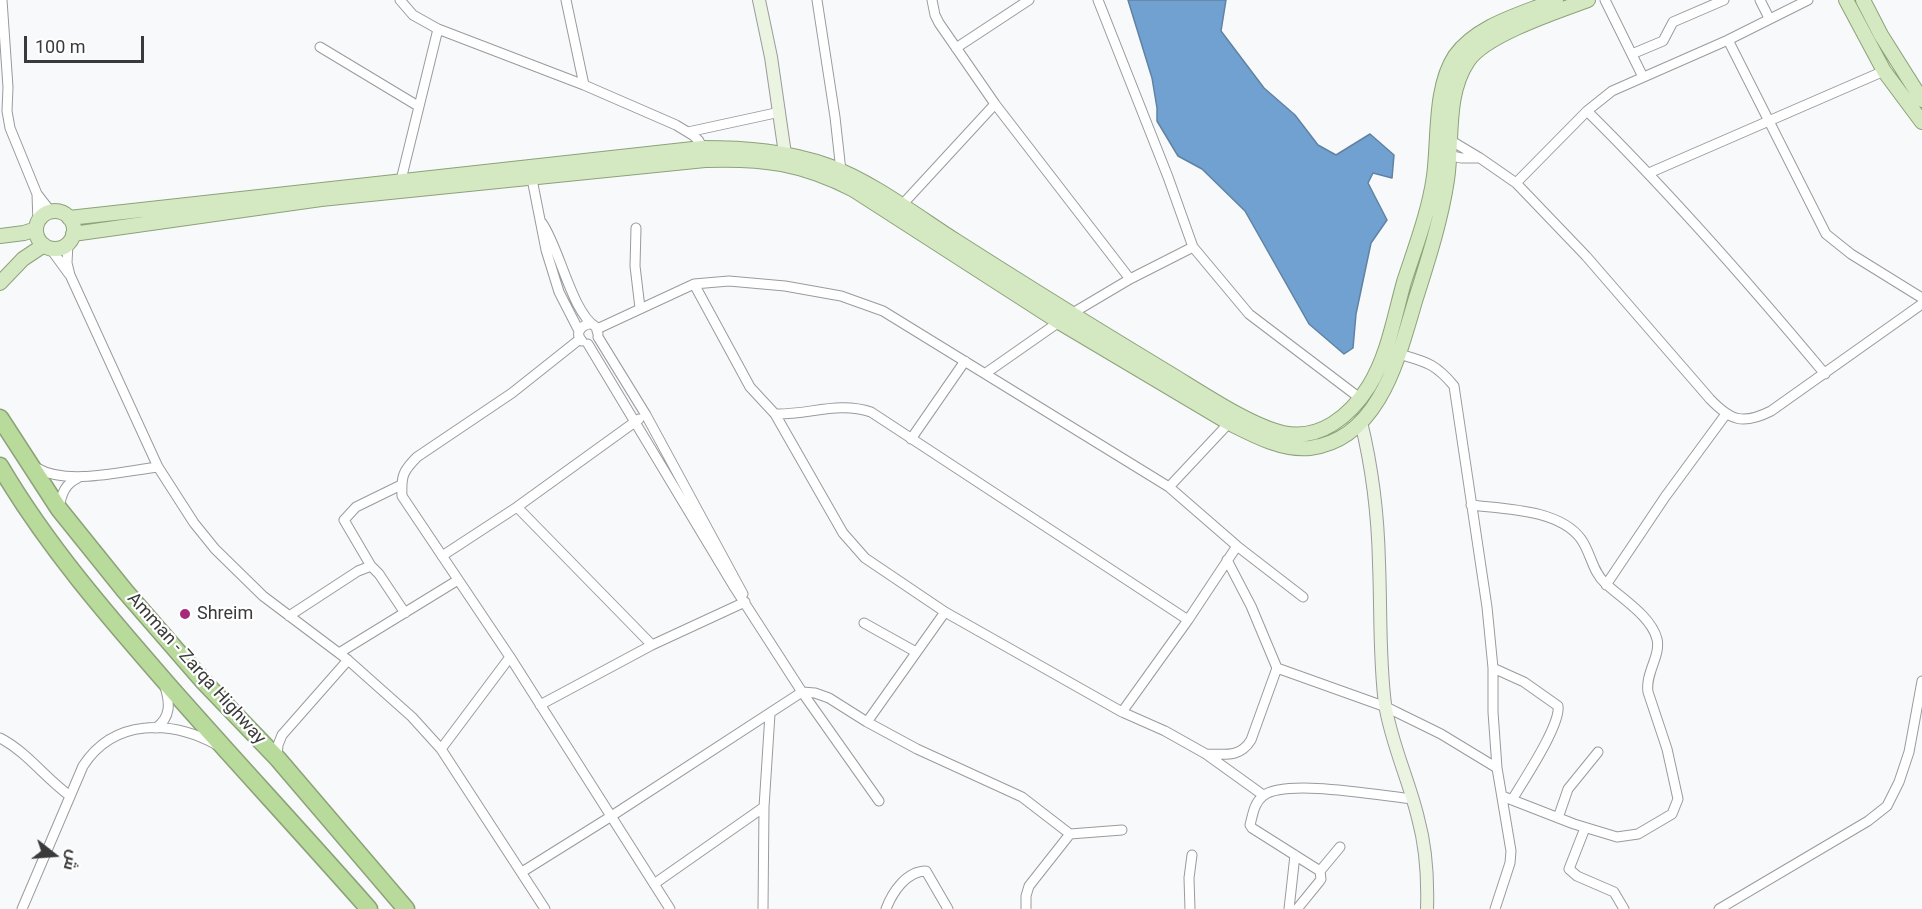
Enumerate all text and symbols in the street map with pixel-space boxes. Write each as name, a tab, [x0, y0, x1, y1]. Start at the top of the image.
scale bar	[27, 24, 147, 62]
text: 100 m	[35, 36, 86, 57]
street label: Amman - Zarqa Highway	[122, 589, 270, 749]
place label: Shreim	[197, 603, 253, 625]
marker: Shreim	[178, 607, 192, 621]
north arrow	[24, 825, 84, 885]
text: ش	[60, 848, 84, 873]

